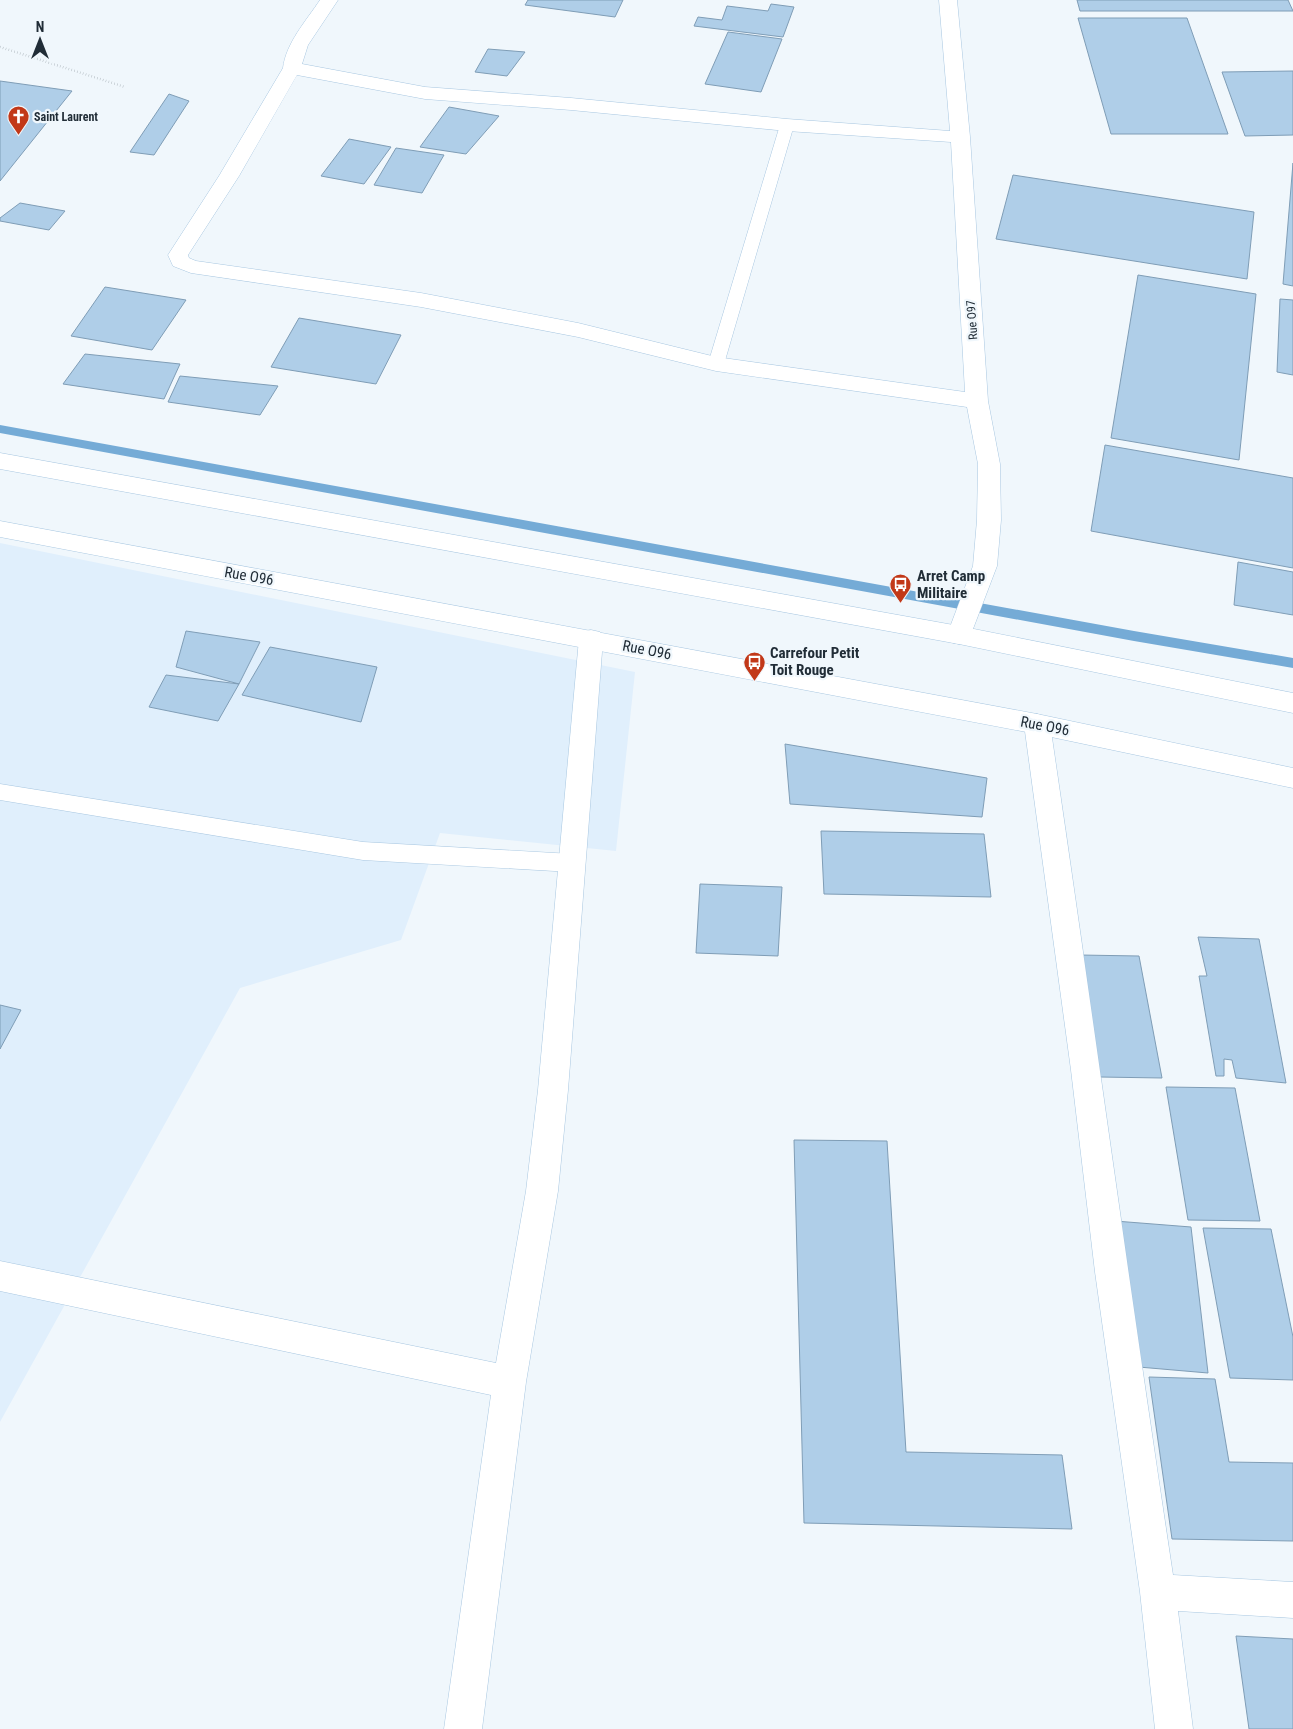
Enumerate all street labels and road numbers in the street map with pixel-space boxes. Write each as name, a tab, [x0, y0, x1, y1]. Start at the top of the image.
street label: Rue O97	[964, 300, 980, 340]
street label: Rue O96	[223, 563, 275, 589]
street label: Rue O96	[621, 636, 673, 664]
street label: Rue O96	[1019, 712, 1071, 740]

